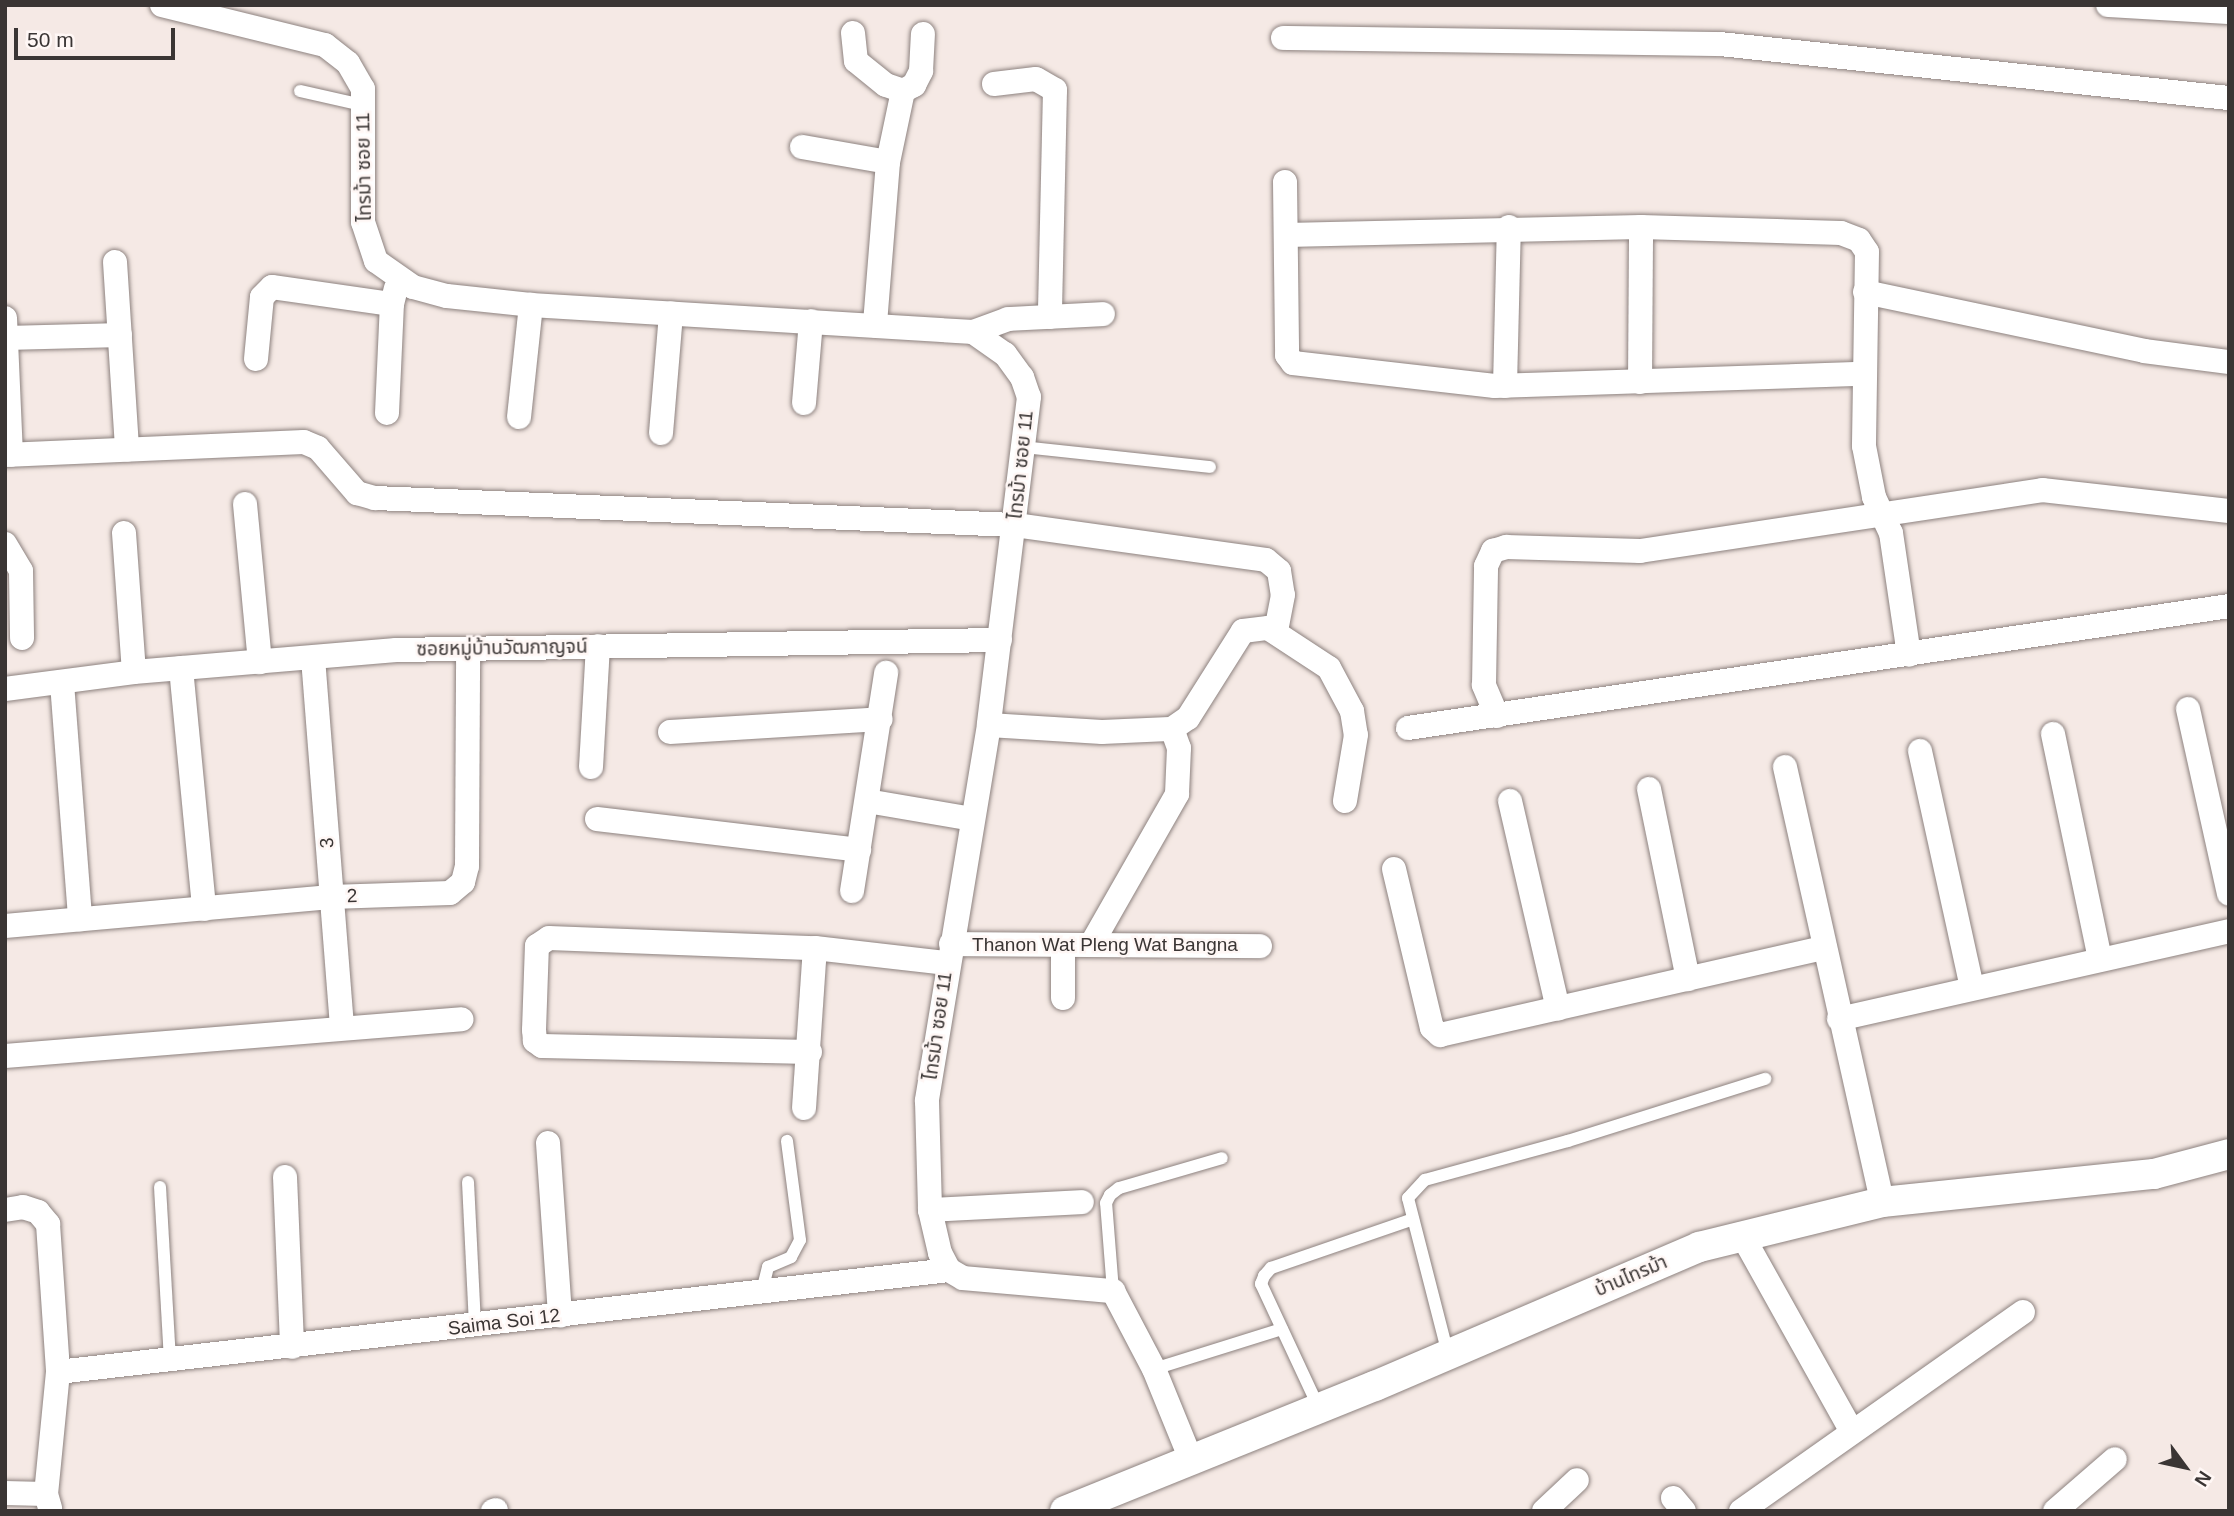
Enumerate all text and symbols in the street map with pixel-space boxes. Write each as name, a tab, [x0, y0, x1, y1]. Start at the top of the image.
scale bar	[18, 14, 178, 58]
text: 50 m	[27, 28, 74, 51]
street label: ไทรม้า ซอย 11	[352, 112, 376, 222]
street label: ไทรม้า ซอย 11	[1004, 410, 1038, 520]
street label: ซอยหมู่บ้านวัฒกาญจน์	[416, 635, 588, 661]
street label: 3	[315, 837, 339, 849]
street label: 2	[346, 884, 358, 908]
street label: Thanon Wat Pleng Wat Bangna	[972, 934, 1238, 956]
street label: ไทรม้า ซอย 11	[919, 970, 957, 1082]
street label: บ้านไทรม้า	[1591, 1250, 1671, 1302]
street label: Saima Soi 12	[447, 1304, 561, 1340]
north arrow	[2150, 1432, 2220, 1502]
text: N	[2190, 1467, 2216, 1490]

